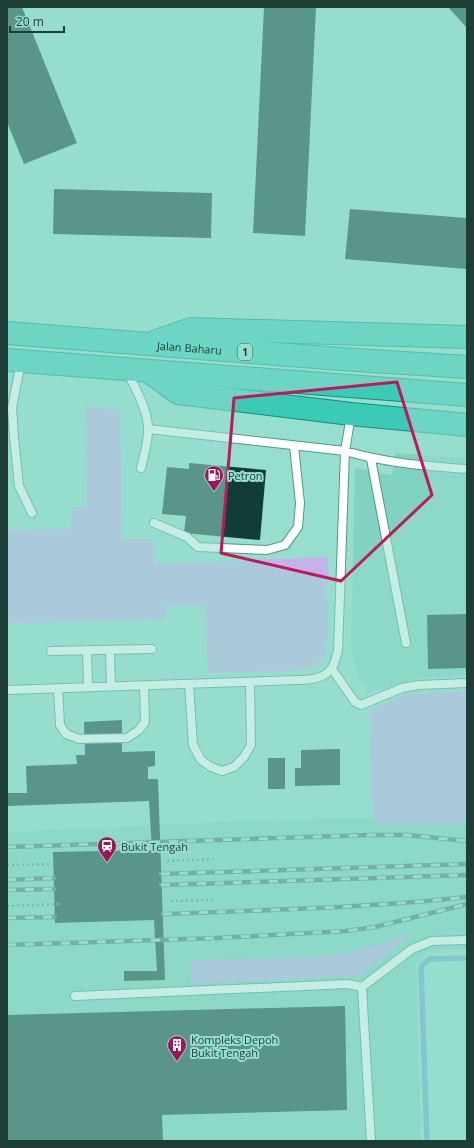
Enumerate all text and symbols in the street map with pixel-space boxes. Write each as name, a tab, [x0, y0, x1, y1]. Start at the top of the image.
scale bar	[10, 8, 64, 34]
text: 20 m	[16, 13, 44, 30]
street label: Jalan Baharu	[155, 337, 222, 357]
road number: 1	[238, 344, 252, 360]
fuel station icon: Petron	[203, 464, 225, 492]
place label: Petron	[228, 468, 263, 483]
station icon: Bukit Tengah	[96, 835, 118, 863]
place label: Bukit Tengah	[121, 839, 188, 854]
place label: Kompleks Depoh Bukit Tengah	[191, 1032, 278, 1060]
building icon: Kompleks Depoh Bukit Tengah	[166, 1034, 188, 1062]

